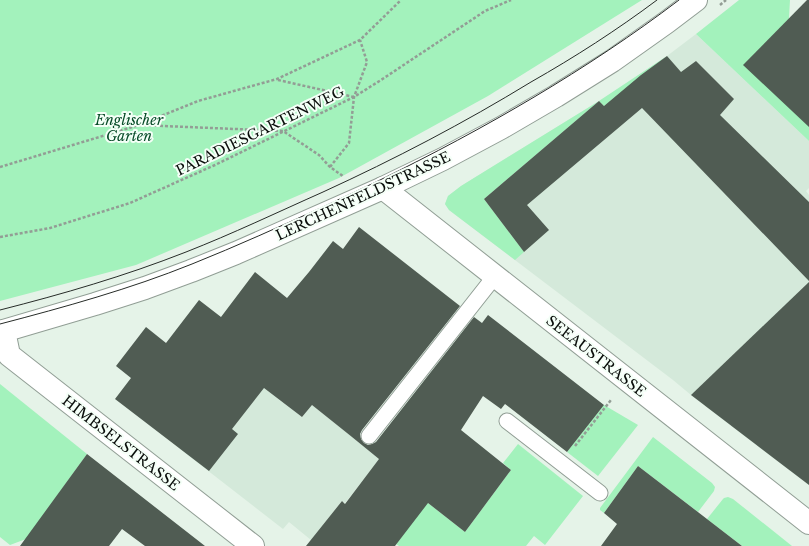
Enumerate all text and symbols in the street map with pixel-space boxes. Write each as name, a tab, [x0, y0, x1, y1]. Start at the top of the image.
street label: PARADIESGARTENWEG	[173, 82, 347, 180]
park label: Englischer Garten	[94, 111, 164, 145]
street label: LERCHENFELDSTRASSE	[273, 148, 453, 244]
street label: SEEAUSTRASSE	[542, 311, 650, 401]
street label: HIMBSELSTRASSE	[59, 391, 183, 495]

